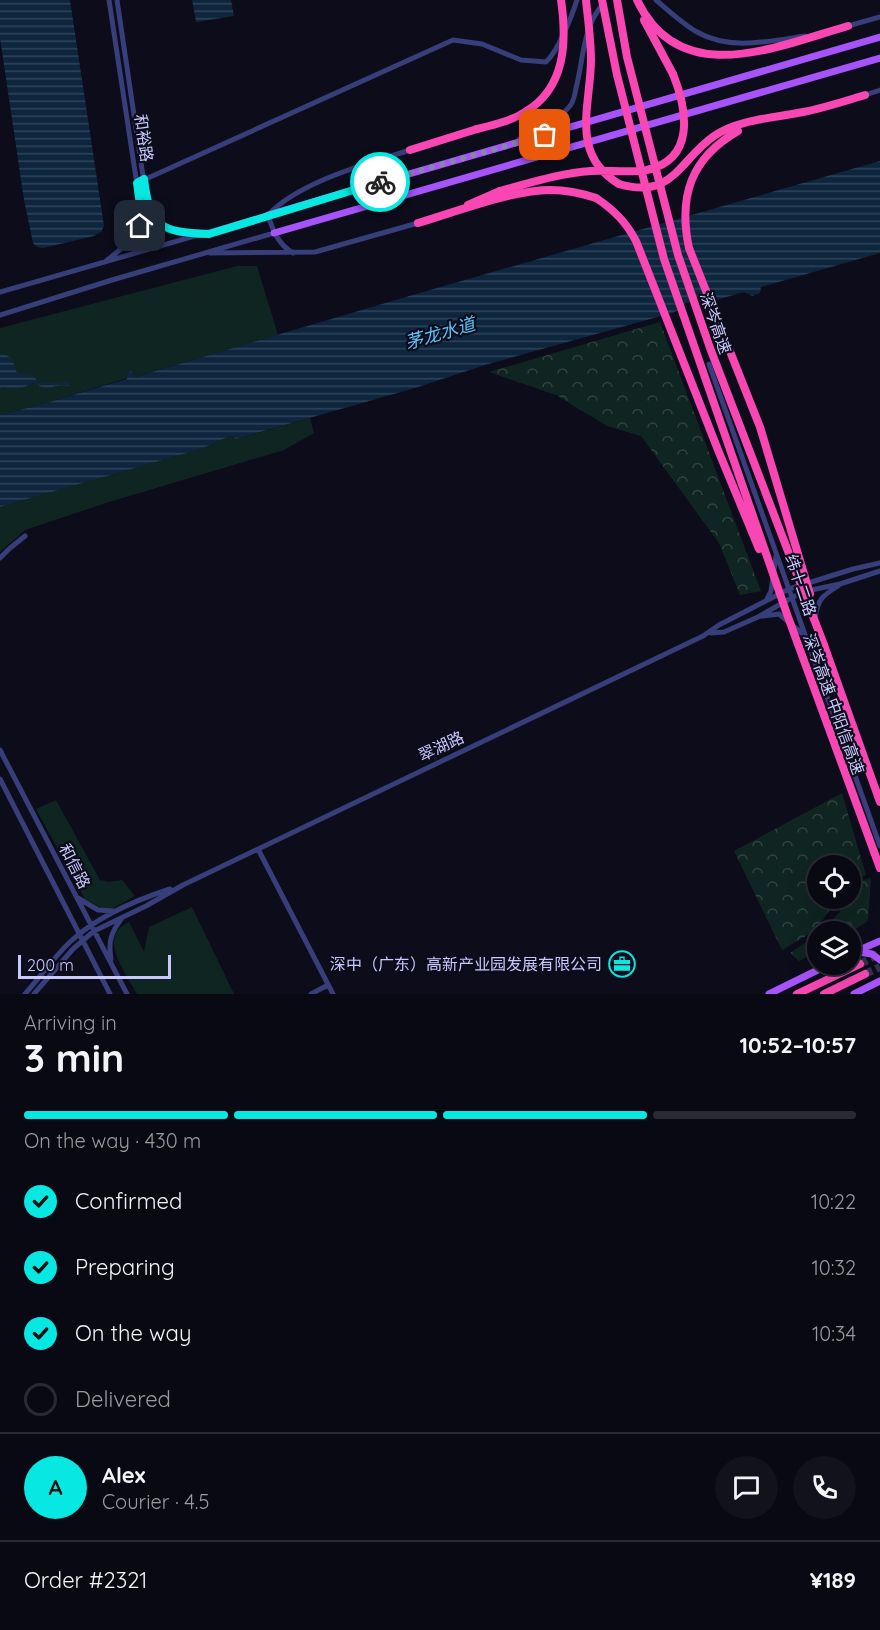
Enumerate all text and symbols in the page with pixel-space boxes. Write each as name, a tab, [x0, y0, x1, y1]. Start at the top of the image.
pin	[519, 109, 570, 160]
street label: 和裕路	[131, 113, 157, 163]
icon: bag	[528, 118, 561, 151]
courier	[350, 152, 410, 212]
icon: bike	[364, 166, 397, 199]
pin	[114, 200, 165, 251]
icon: home	[123, 209, 156, 242]
street label: 深岑高速	[696, 289, 736, 357]
water label: 茅龙水道	[402, 311, 481, 354]
street label: 纬十二路	[781, 551, 821, 619]
street label: 深岑高速 中阳信高速	[799, 631, 869, 777]
street label: 翠湖路	[415, 727, 467, 765]
street label: 和信路	[55, 840, 95, 892]
map controls	[807, 855, 861, 975]
button: locate	[807, 855, 861, 909]
button: layers	[807, 921, 861, 975]
office icon: 深中（广东）高新产业园发展有限公司	[607, 949, 637, 979]
scale bar	[18, 952, 171, 980]
place label: 深中（广东）高新产业园发展有限公司	[330, 954, 602, 974]
text: 200 m	[27, 955, 74, 975]
text: Arriving in	[24, 1010, 117, 1035]
text: 10:52–10:57	[739, 1031, 856, 1059]
text: 3 min	[24, 1033, 124, 1082]
text: On the way · 430 m	[24, 1128, 201, 1153]
icon: check	[24, 1185, 57, 1218]
text: Confirmed	[75, 1187, 182, 1215]
text: 10:22	[811, 1189, 856, 1214]
icon: check	[24, 1251, 57, 1284]
text: Preparing	[75, 1253, 175, 1281]
text: 10:32	[811, 1255, 856, 1280]
icon: check	[24, 1317, 57, 1350]
text: On the way	[75, 1319, 191, 1347]
text: 10:34	[812, 1321, 856, 1346]
text: Delivered	[75, 1385, 171, 1413]
button: chat	[715, 1456, 778, 1519]
button: phone	[793, 1456, 856, 1519]
text: Alex	[102, 1461, 145, 1489]
text: A	[48, 1473, 63, 1501]
text: Courier · 4.5	[102, 1489, 209, 1514]
text: Order #2321	[24, 1566, 148, 1594]
text: ¥189	[810, 1566, 856, 1594]

